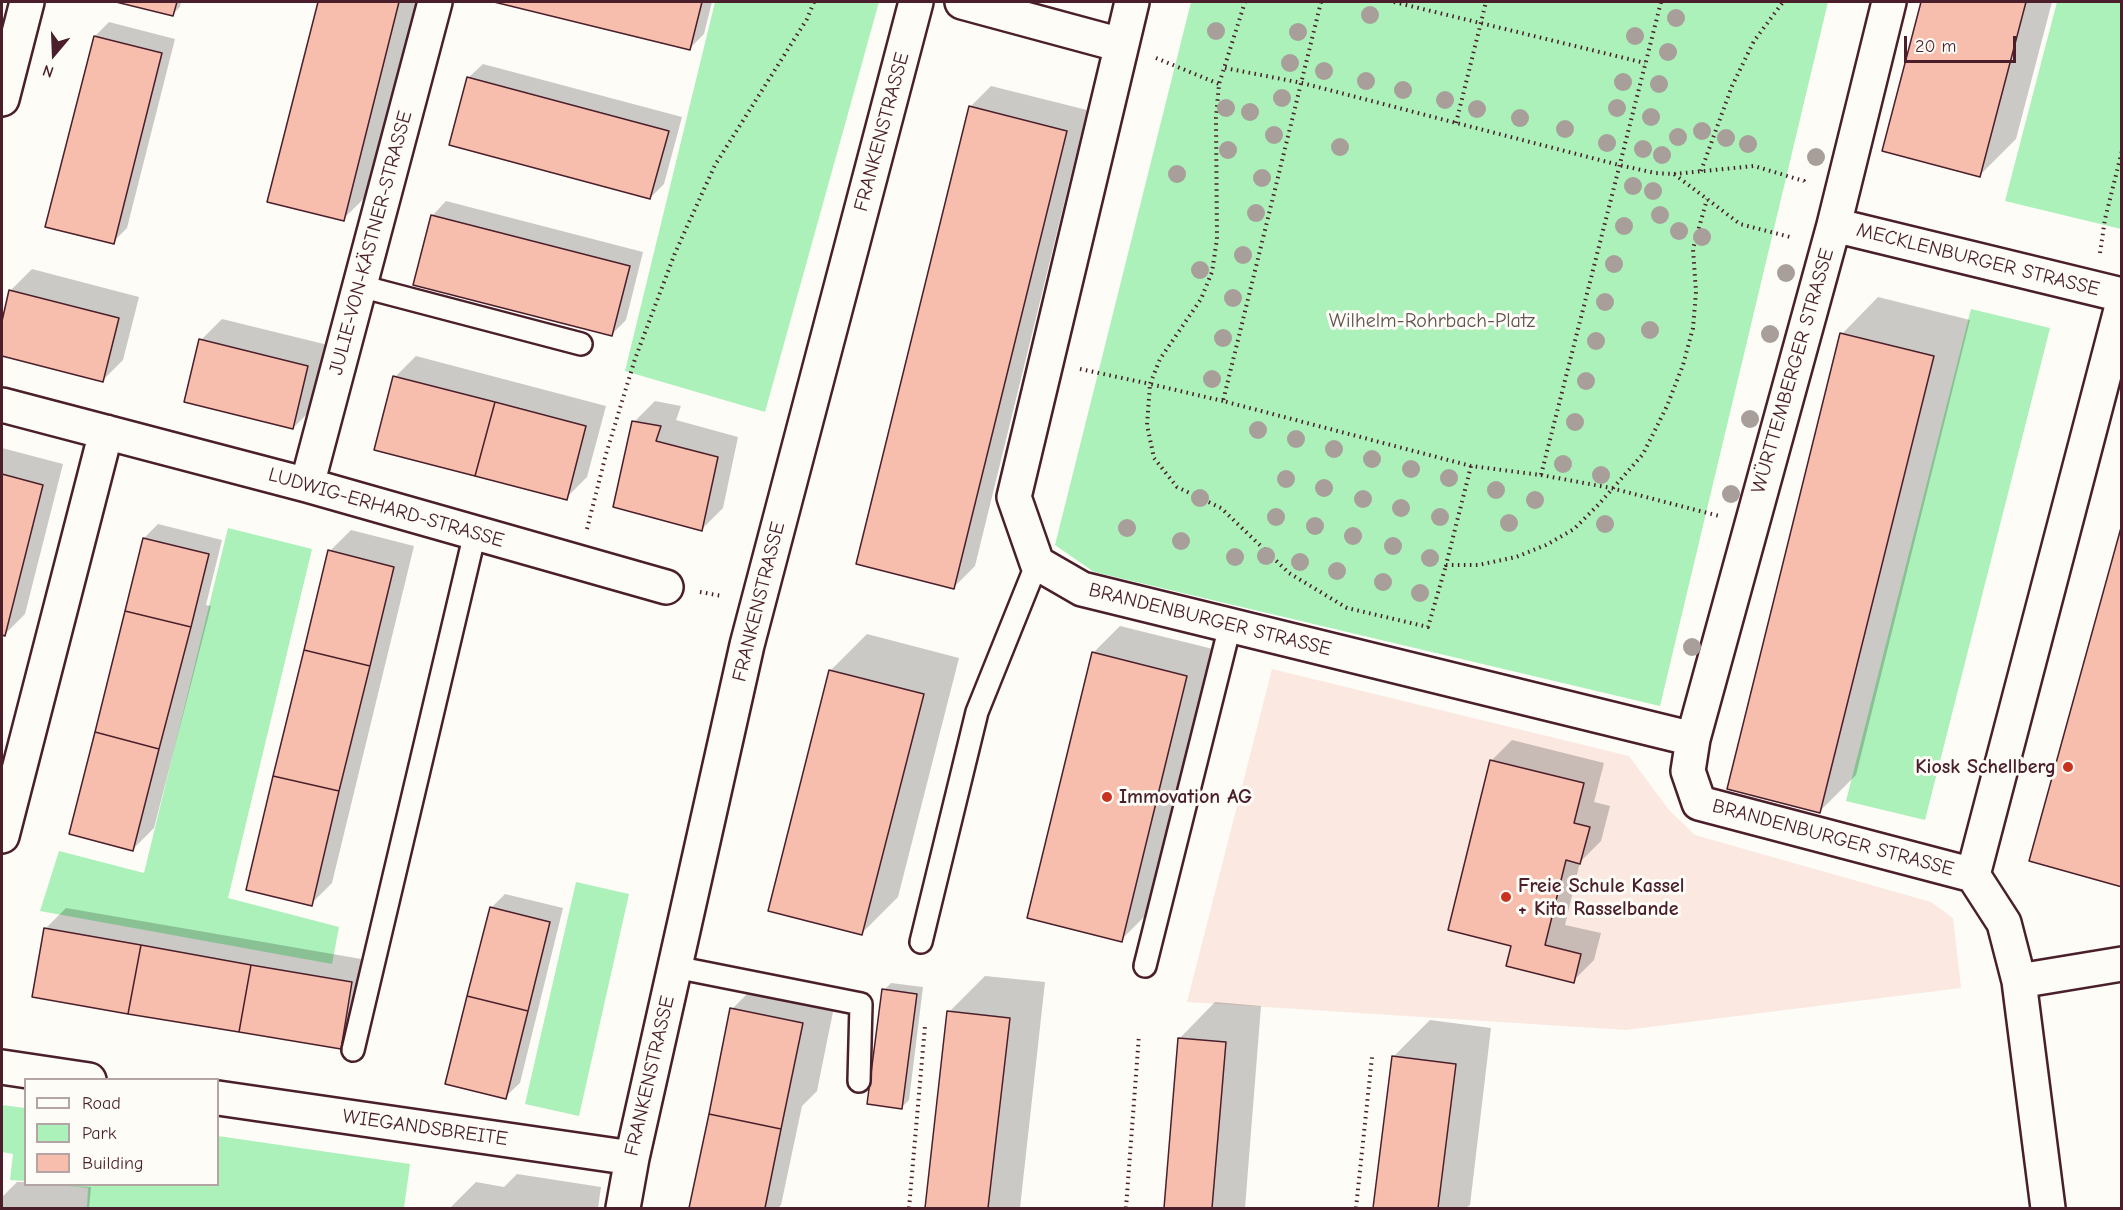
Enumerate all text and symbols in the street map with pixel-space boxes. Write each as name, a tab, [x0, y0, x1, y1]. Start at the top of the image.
north arrow	[24, 24, 84, 84]
scale bar	[1907, 24, 2020, 62]
text: 20 m	[1915, 36, 1956, 57]
street label: FRANKENSTRASSE	[849, 50, 915, 214]
text: N	[40, 61, 56, 81]
street label: JULIE-VON-KÄSTNER-STRASSE	[324, 108, 418, 378]
street label: MECKLENBURGER STRASSE	[1854, 218, 2102, 302]
street label: WÜRTTEMBERGER STRASSE	[1747, 246, 1839, 496]
park label: Wilhelm-Rohrbach-Platz	[1329, 309, 1535, 333]
street label: LUDWIG-ERHARD-STRASSE	[265, 463, 507, 553]
street label: FRANKENSTRASSE	[728, 520, 790, 684]
street label: BRANDENBURGER STRASSE	[1086, 578, 1334, 662]
place label: Kiosk Schellberg	[1915, 755, 2056, 779]
marker: Kiosk Schellberg	[2061, 760, 2075, 774]
place label: Immovation AG	[1119, 785, 1252, 809]
marker: Immovation AG	[1100, 790, 1114, 804]
street label: BRANDENBURGER STRASSE	[1710, 794, 1956, 882]
place label: Freie Schule Kassel + Kita Rasselbande	[1518, 874, 1685, 921]
marker: Freie Schule Kassel + Kita Rasselbande	[1499, 890, 1513, 904]
street label: FRANKENSTRASSE	[620, 993, 680, 1159]
legend	[24, 1078, 219, 1186]
text: Road	[82, 1093, 121, 1114]
street label: WIEGANDSBREITE	[341, 1105, 509, 1151]
text: Park	[82, 1123, 116, 1144]
text: Building	[82, 1153, 144, 1174]

